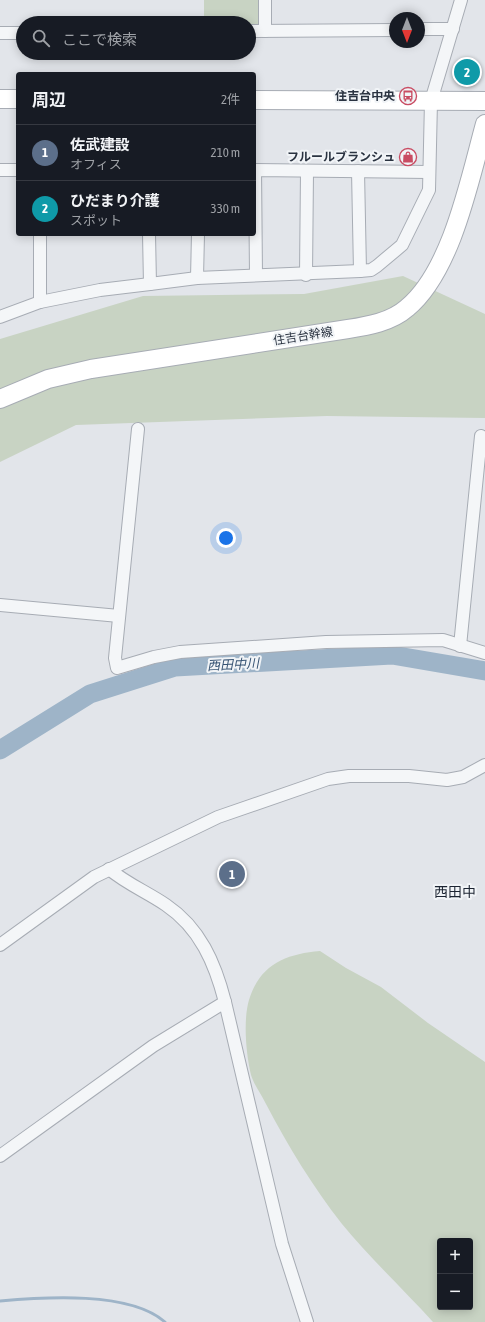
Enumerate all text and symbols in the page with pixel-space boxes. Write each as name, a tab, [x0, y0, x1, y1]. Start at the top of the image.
north arrow	[389, 12, 425, 48]
search box	[16, 16, 256, 60]
icon: search	[30, 27, 52, 49]
text: ここで検索	[62, 31, 137, 48]
pin: 2	[454, 57, 480, 87]
bus stop icon: 住吉台中央	[398, 86, 418, 106]
place label: 住吉台中央	[335, 89, 395, 103]
text: 周辺	[32, 90, 66, 110]
text: 2件	[221, 92, 240, 107]
text: 佐武建設	[70, 136, 130, 153]
text: 1	[42, 145, 48, 160]
text: 210 m	[211, 145, 240, 160]
shop icon: フルールブランシュ	[398, 147, 418, 167]
place label: フルールブランシュ	[287, 150, 395, 164]
text: オフィス	[70, 157, 122, 172]
text: ひだまり介護	[70, 192, 160, 209]
text: 2	[42, 201, 48, 216]
text: 330 m	[211, 201, 240, 216]
text: スポット	[70, 213, 122, 228]
street label: 住吉台幹線	[272, 324, 334, 348]
your location	[216, 528, 236, 548]
water label: 西田中川	[207, 656, 261, 673]
pin: 1	[219, 859, 245, 889]
district label: 西田中	[434, 884, 476, 900]
map controls	[437, 1238, 473, 1310]
button: +	[437, 1238, 473, 1274]
button: −	[437, 1274, 473, 1310]

